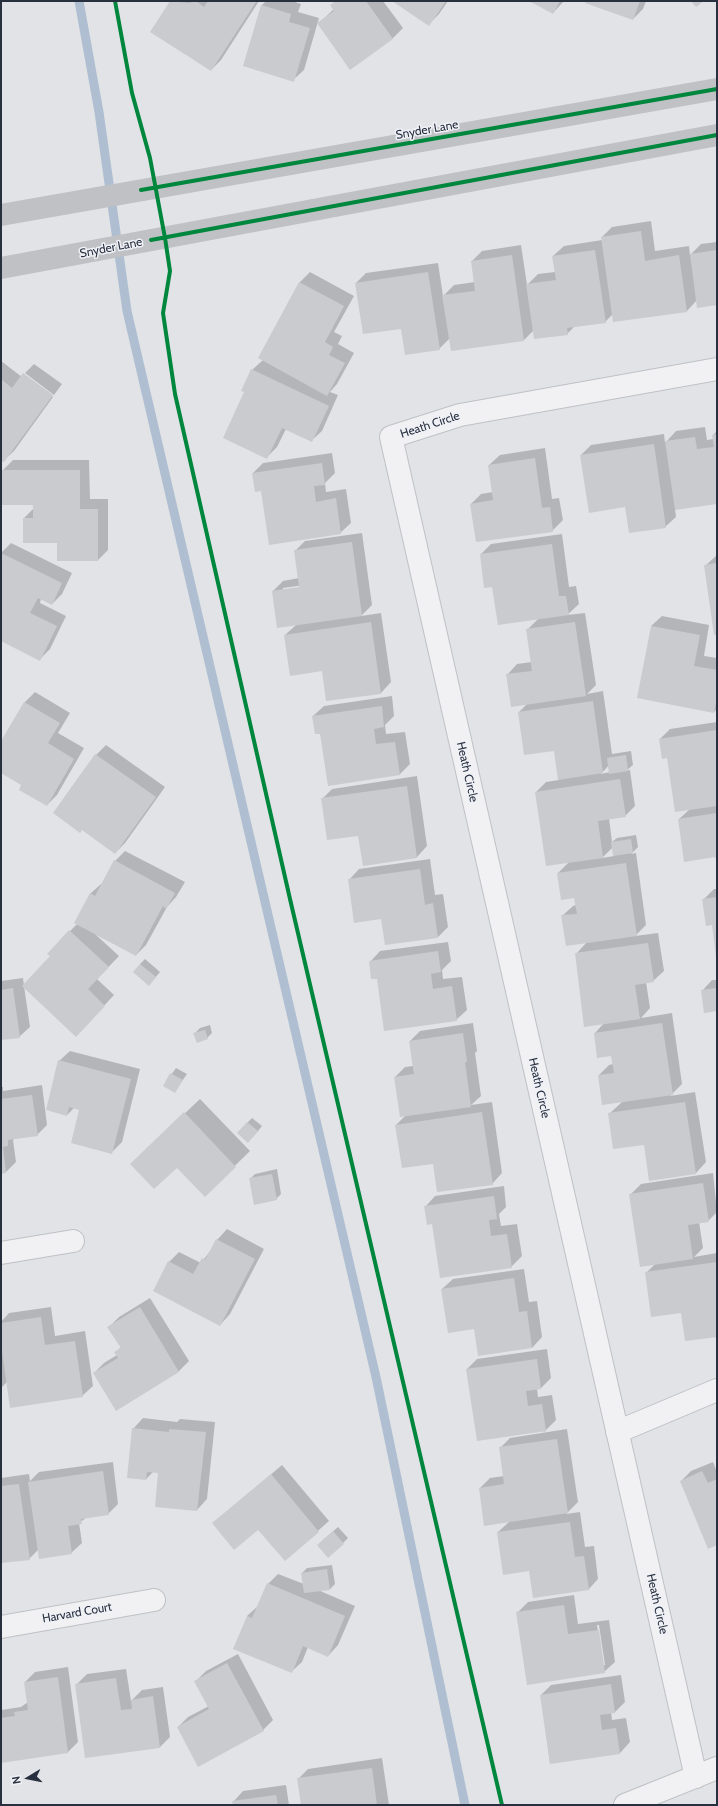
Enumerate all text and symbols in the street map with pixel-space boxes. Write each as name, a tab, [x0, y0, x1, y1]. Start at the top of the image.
street label: Snyder Lane	[395, 117, 459, 143]
street label: Snyder Lane	[79, 235, 143, 261]
street label: Heath Circle	[398, 409, 462, 441]
street label: Heath Circle	[453, 740, 481, 804]
street label: Heath Circle	[525, 1056, 553, 1120]
street label: Heath Circle	[643, 1572, 671, 1636]
street label: Harvard Court	[41, 1600, 113, 1626]
north arrow	[8, 1758, 48, 1798]
text: N	[9, 1775, 24, 1785]

